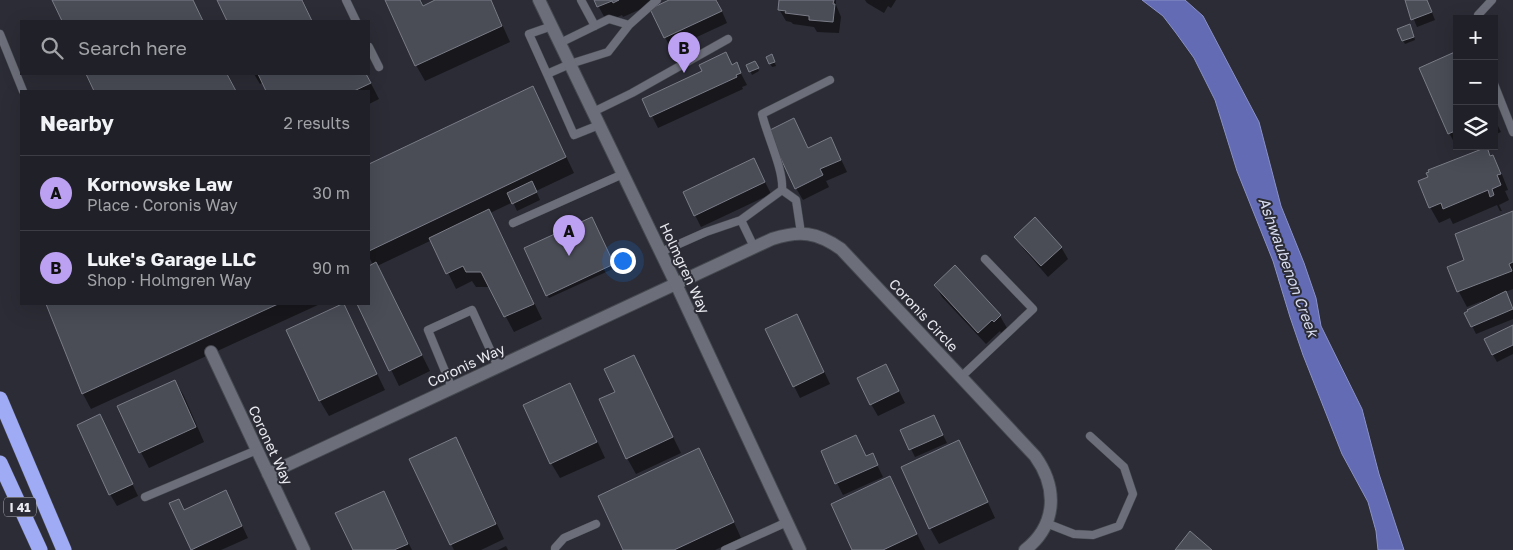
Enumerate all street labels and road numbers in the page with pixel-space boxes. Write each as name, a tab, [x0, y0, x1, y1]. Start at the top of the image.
street label: Holmgren Way	[656, 220, 714, 316]
street label: Coronis Circle	[886, 275, 962, 355]
street label: Coronis Way	[425, 340, 507, 390]
street label: Coronet Way	[245, 403, 297, 488]
road number: I 41	[4, 498, 36, 516]

